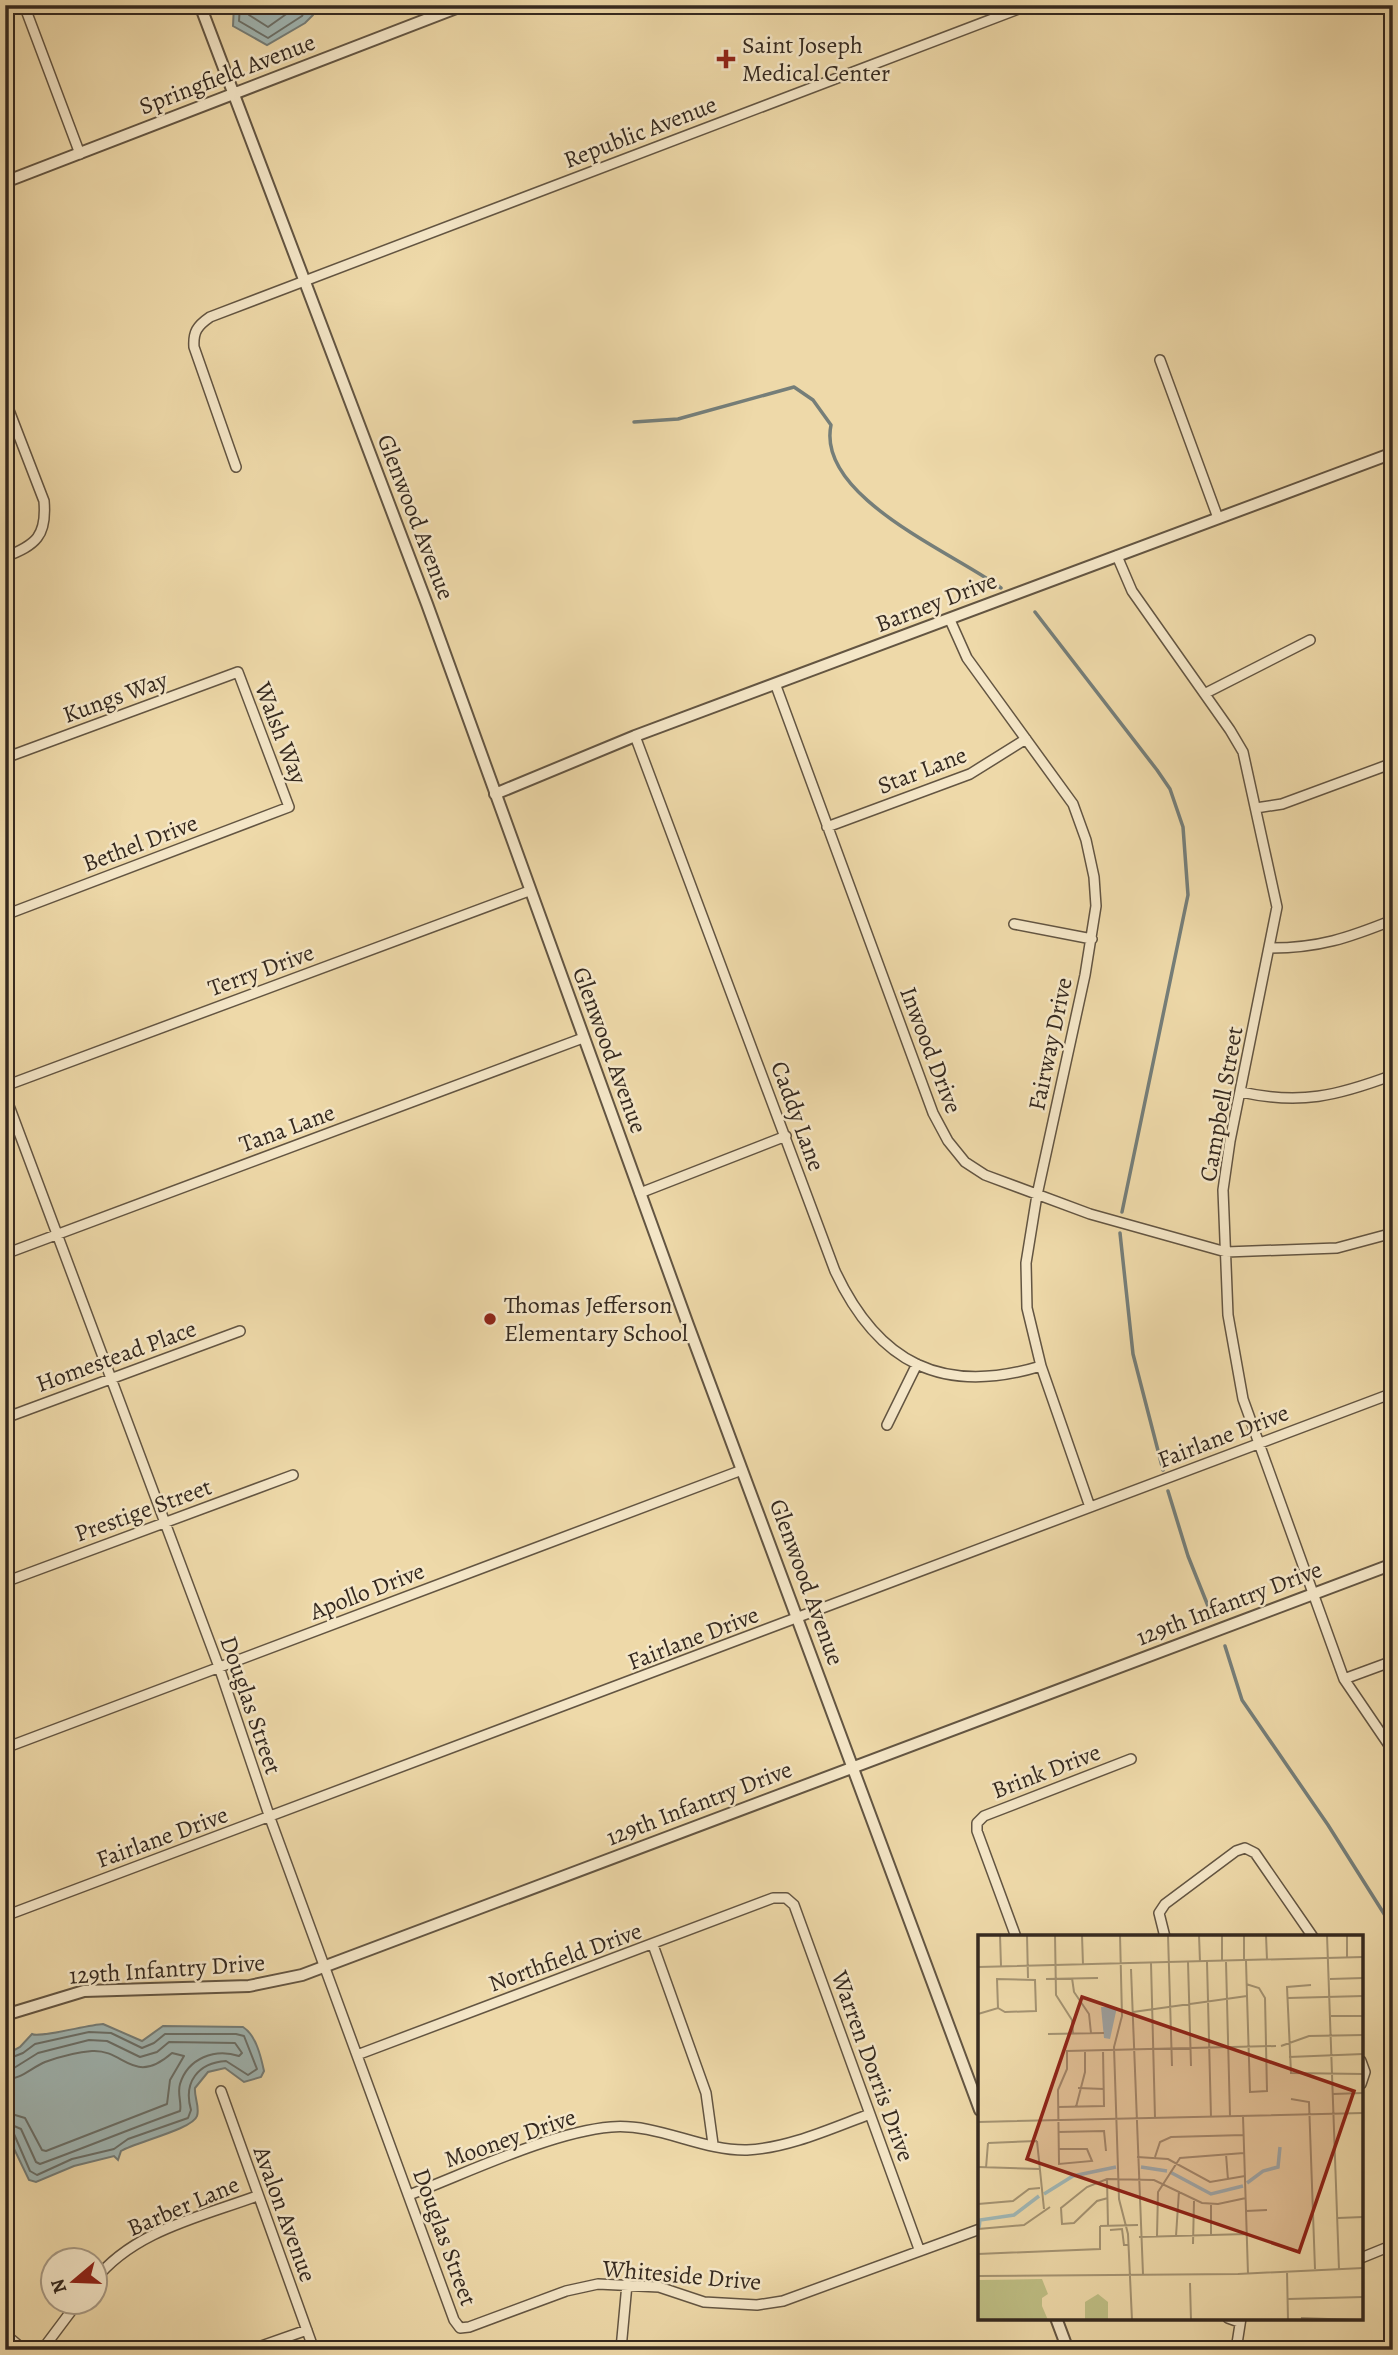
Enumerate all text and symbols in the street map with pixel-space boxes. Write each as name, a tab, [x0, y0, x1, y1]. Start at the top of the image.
street label: Springfield Avenue	[134, 26, 320, 122]
place label: Saint Joseph Medical Center	[742, 29, 890, 89]
marker: Saint Joseph Medical Center	[716, 49, 736, 69]
street label: Republic Avenue	[559, 88, 721, 176]
street label: Glenwood Avenue	[370, 430, 462, 604]
street label: Barney Drive	[871, 564, 1001, 640]
street label: Kungs Way	[58, 663, 172, 731]
street label: Walsh Way	[247, 677, 315, 789]
street label: Star Lane	[873, 738, 971, 802]
street label: Bethel Drive	[78, 806, 202, 880]
street label: Terry Drive	[204, 936, 318, 1004]
street label: Glenwood Avenue	[565, 962, 655, 1138]
street label: Fairway Drive	[1020, 974, 1080, 1114]
street label: Inwood Drive	[892, 982, 970, 1118]
street label: Campbell Street	[1192, 1024, 1250, 1184]
street label: Caddy Lane	[763, 1057, 833, 1175]
street label: Tana Lane	[235, 1096, 339, 1160]
place label: Thomas Jefferson Elementary School	[504, 1289, 688, 1349]
marker: Thomas Jefferson Elementary School	[482, 1311, 498, 1327]
street label: Homestead Place	[31, 1312, 201, 1400]
street label: Fairlane Drive	[1153, 1396, 1293, 1476]
street label: Prestige Street	[70, 1470, 216, 1550]
street label: Glenwood Avenue	[762, 1494, 852, 1670]
street label: 129th Infantry Drive	[1132, 1553, 1326, 1653]
street label: Apollo Drive	[304, 1554, 429, 1628]
street label: Fairlane Drive	[623, 1598, 763, 1678]
street label: Douglas Street	[212, 1632, 290, 1778]
street label: Brink Drive	[987, 1736, 1105, 1806]
street label: 129th Infantry Drive	[602, 1753, 796, 1853]
street label: Fairlane Drive	[92, 1798, 232, 1876]
street label: Northfield Drive	[484, 1914, 646, 2000]
inset map	[978, 1935, 1363, 2320]
street label: 129th Infantry Drive	[68, 1946, 266, 1992]
street label: Warren Dorris Drive	[823, 1965, 922, 2166]
street label: Mooney Drive	[440, 2101, 580, 2175]
street label: Avalon Avenue	[245, 2141, 324, 2286]
street label: Douglas Street	[405, 2164, 485, 2310]
street label: Barber Lane	[122, 2168, 244, 2244]
north arrow	[38, 2246, 108, 2316]
street label: Whiteside Drive	[600, 2252, 763, 2298]
text: N	[44, 2275, 73, 2297]

